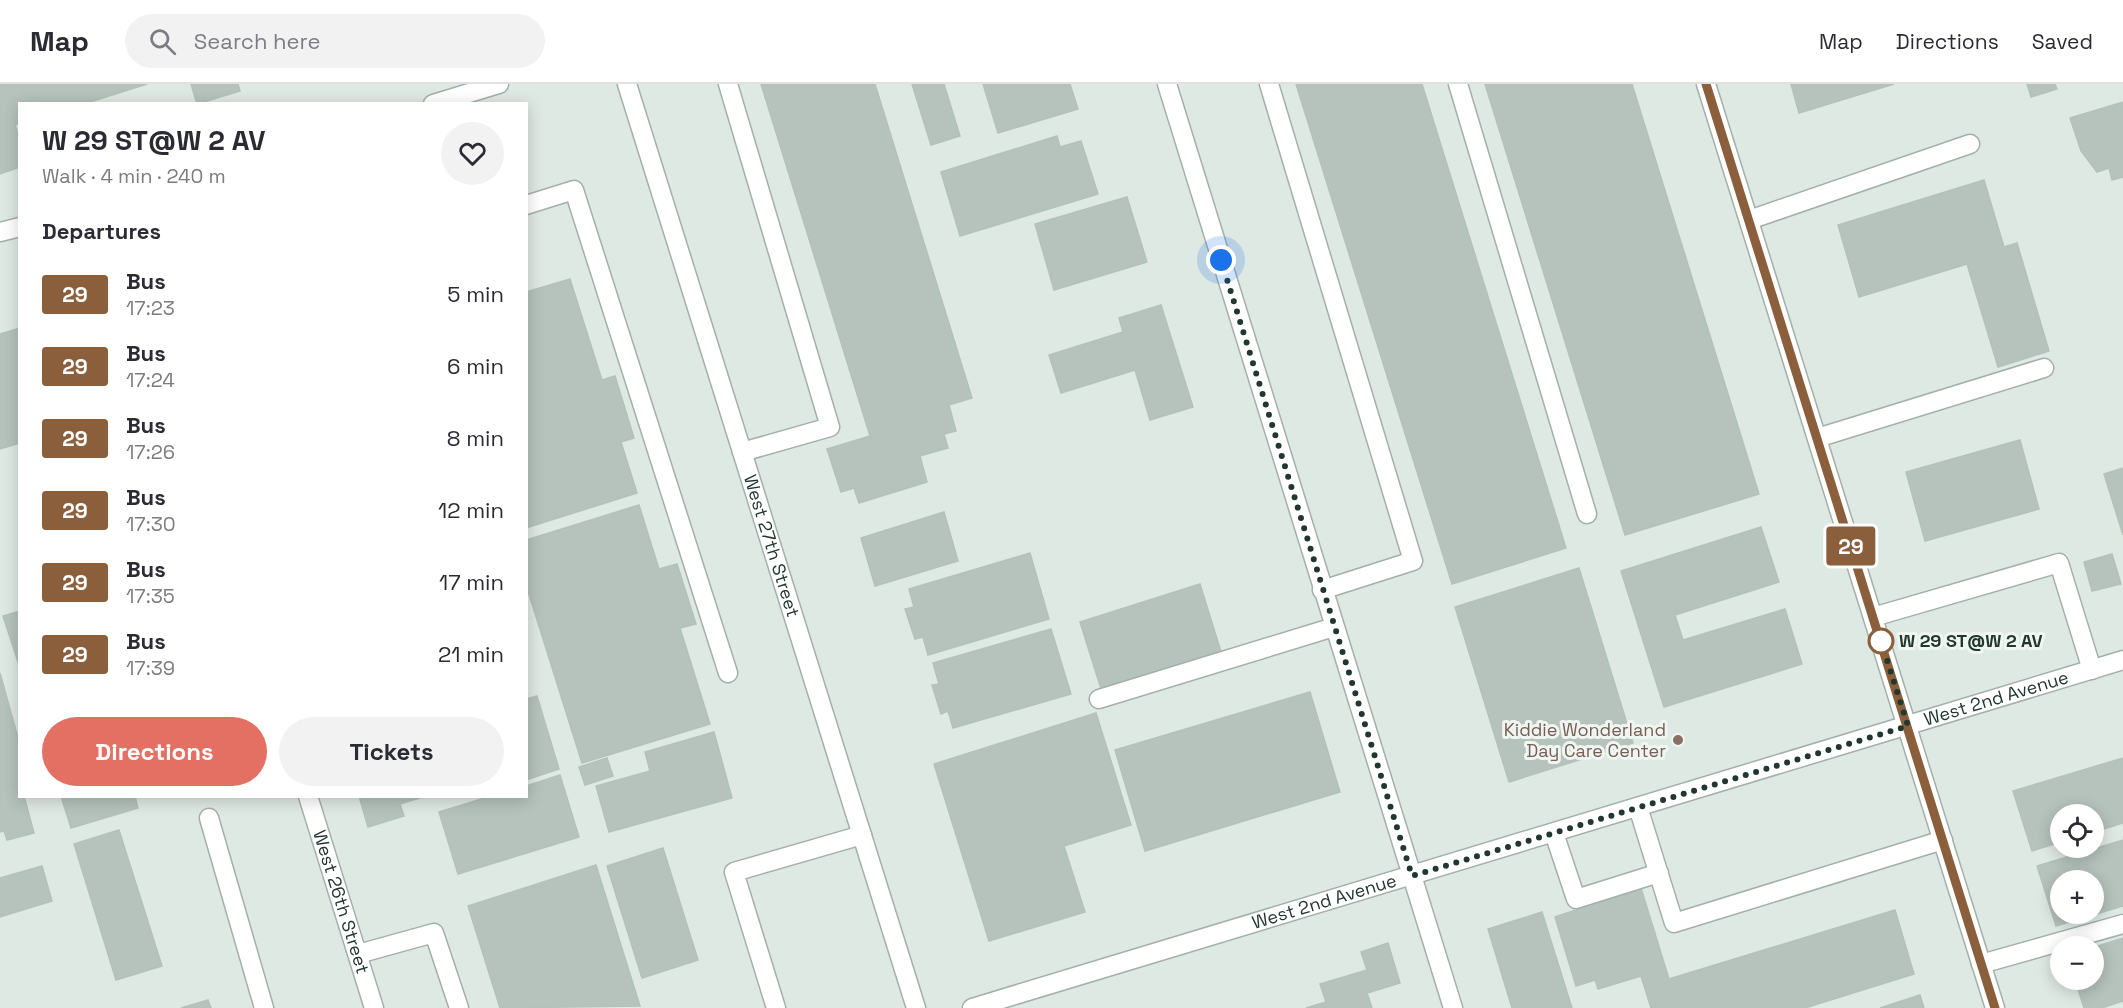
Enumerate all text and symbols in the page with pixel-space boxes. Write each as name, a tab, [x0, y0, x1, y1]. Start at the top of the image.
search box	[125, 14, 545, 68]
text: Map	[30, 23, 89, 59]
icon: search	[146, 25, 179, 58]
text: Search here	[194, 27, 321, 55]
text: Map	[1819, 28, 1863, 55]
text: Directions	[1896, 28, 1999, 55]
text: Saved	[2032, 28, 2093, 55]
text: W 29 ST@W 2 AV	[42, 122, 266, 158]
button: heart	[441, 122, 504, 185]
text: Walk · 4 min · 240 m	[42, 163, 226, 189]
text: Departures	[42, 217, 161, 245]
your location	[1206, 245, 1236, 275]
text: Bus	[126, 267, 166, 295]
text: 5 min	[447, 280, 504, 308]
text: 29	[62, 281, 88, 308]
text: 17:23	[126, 295, 175, 321]
text: Bus	[126, 339, 166, 367]
text: 6 min	[447, 352, 504, 380]
text: 29	[62, 353, 88, 380]
text: 17:24	[126, 367, 175, 393]
text: Bus	[126, 411, 166, 439]
text: 8 min	[447, 424, 504, 452]
text: 29	[62, 425, 88, 452]
text: 17:26	[126, 439, 175, 465]
street label: West 27th Street	[739, 472, 805, 620]
text: Bus	[126, 483, 166, 511]
text: 12 min	[438, 496, 504, 524]
text: 29	[62, 497, 88, 524]
text: 17:30	[126, 511, 176, 537]
line badge: 29	[1824, 526, 1878, 566]
text: 29	[1838, 533, 1864, 560]
text: Bus	[126, 555, 166, 583]
text: 17 min	[439, 568, 504, 596]
text: 29	[62, 569, 88, 596]
text: 17:35	[126, 583, 175, 609]
text: Bus	[126, 627, 166, 655]
marker: W 29 ST@W 2 AV	[1868, 628, 1894, 654]
place label: W 29 ST@W 2 AV	[1899, 629, 2043, 652]
text: 21 min	[438, 640, 504, 668]
text: 29	[62, 641, 88, 668]
text: 17:39	[126, 655, 175, 681]
street label: West 2nd Avenue	[1921, 665, 2071, 731]
button: Directions	[42, 717, 267, 786]
button: Tickets	[279, 717, 504, 786]
place label: Kiddie Wonderland Day Care Center	[1504, 718, 1666, 762]
marker: Kiddie Wonderland Day Care Center	[1671, 733, 1685, 747]
map controls	[2050, 804, 2104, 990]
button: locate	[2050, 804, 2104, 858]
street label: West 26th Street	[308, 827, 375, 977]
street label: West 2nd Avenue	[1249, 868, 1399, 934]
button: +	[2050, 870, 2104, 924]
button: −	[2050, 936, 2104, 990]

